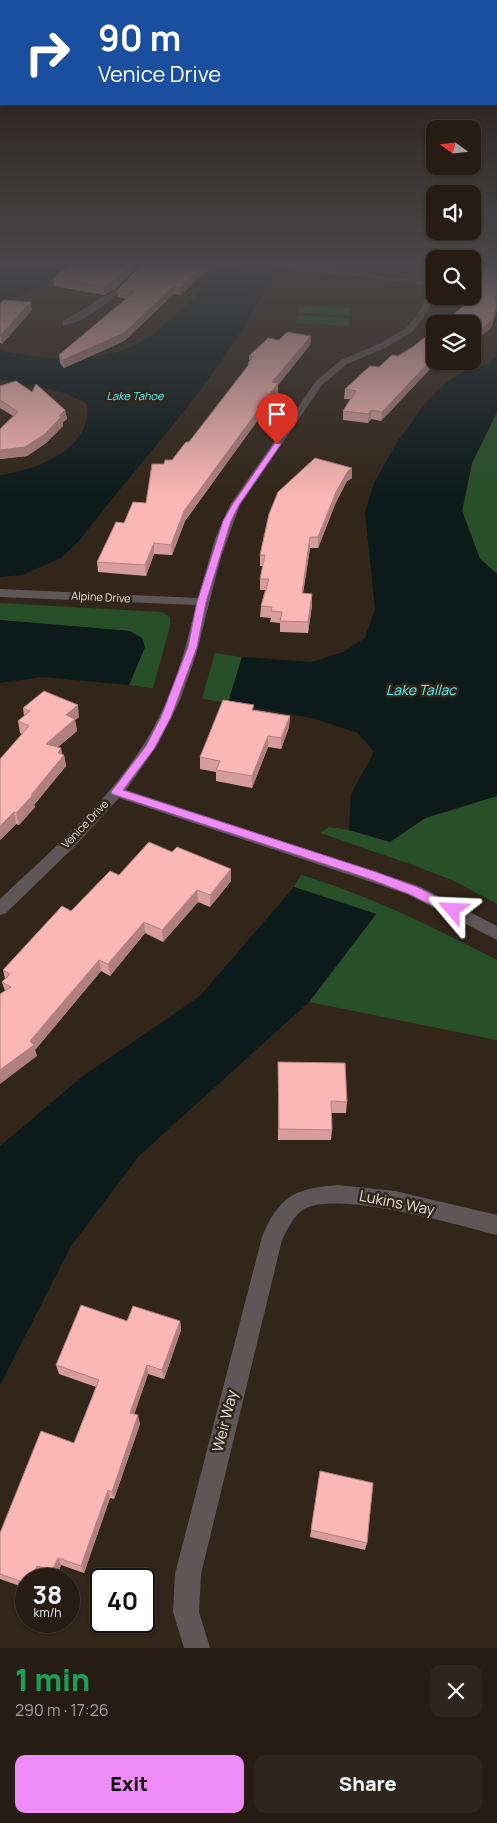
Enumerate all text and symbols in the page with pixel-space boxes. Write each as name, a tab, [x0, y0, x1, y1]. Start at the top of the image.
text: 90 m	[98, 14, 181, 62]
icon: right	[15, 20, 80, 85]
text: Venice Drive	[98, 59, 221, 89]
north arrow	[426, 120, 481, 175]
map controls	[426, 120, 481, 370]
button: sound	[426, 185, 481, 240]
button: search	[426, 250, 481, 305]
button: layers	[426, 315, 481, 370]
water label: Lake Tahoe	[106, 388, 164, 403]
pin	[256, 393, 298, 444]
icon: arrive	[263, 400, 291, 428]
street label: Alpine Drive	[71, 587, 132, 606]
water label: Lake Tallac	[386, 680, 457, 699]
street label: Venice Drive	[58, 796, 112, 851]
position arrow	[426, 883, 478, 935]
street label: Lukins Way	[358, 1185, 437, 1220]
street label: Weir Way	[207, 1388, 242, 1454]
speed limit sign: 40	[90, 1568, 155, 1633]
text: 38	[33, 1577, 62, 1612]
text: km/h	[34, 1604, 61, 1621]
text: 1 min	[15, 1659, 90, 1700]
button: close	[430, 1665, 482, 1717]
text: 290 m · 17:26	[15, 1699, 109, 1721]
button: Exit	[15, 1755, 244, 1813]
button: Share	[254, 1755, 482, 1813]

